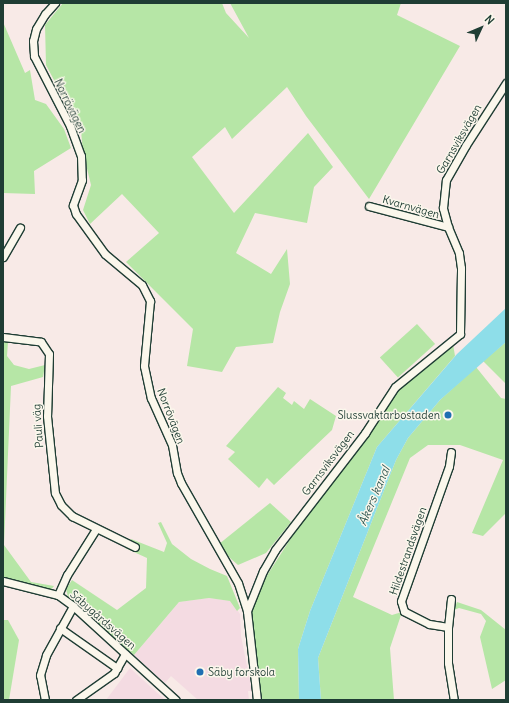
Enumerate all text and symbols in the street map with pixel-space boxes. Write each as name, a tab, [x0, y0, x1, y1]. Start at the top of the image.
north arrow	[461, 8, 501, 48]
text: N	[482, 12, 497, 27]
street label: Norrövägen	[51, 77, 89, 135]
street label: Garnsviksvägen	[434, 102, 484, 176]
street label: Kvarnvägen	[381, 193, 441, 221]
street label: Norrövägen	[154, 386, 188, 446]
street label: Pauli väg	[30, 403, 46, 449]
place label: Slussvaktarbostaden	[337, 408, 440, 422]
marker: Slussvaktarbostaden	[443, 410, 453, 420]
street label: Garnsviksvägen	[299, 428, 357, 498]
water label: Åkers kanal	[355, 464, 393, 528]
street label: Hildestrandsvägen	[387, 505, 429, 597]
street label: Säbygårdsvägen	[67, 588, 139, 652]
place label: Säby forskola	[208, 665, 275, 679]
marker: Säby forskola	[195, 667, 205, 677]

